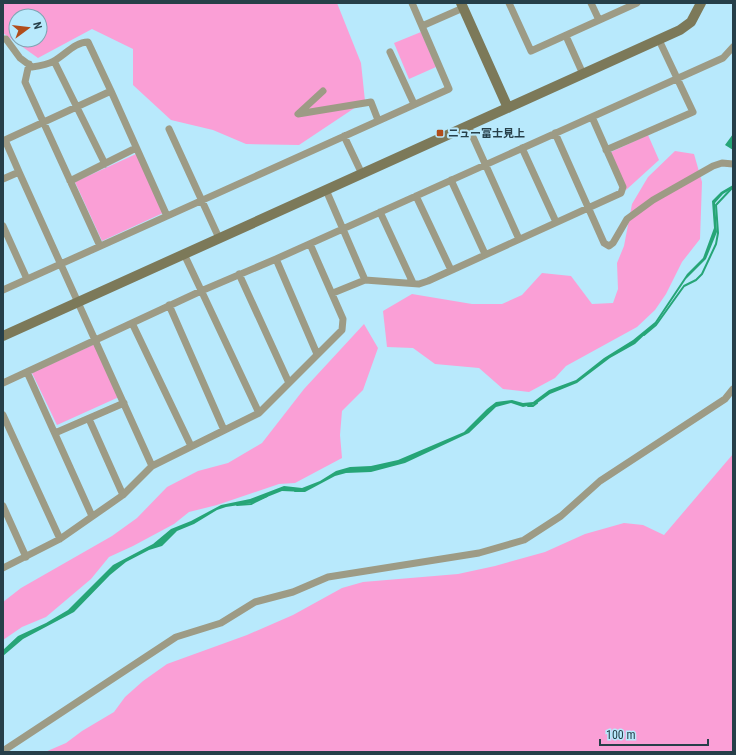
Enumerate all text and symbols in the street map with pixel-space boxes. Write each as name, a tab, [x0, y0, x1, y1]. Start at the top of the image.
north arrow	[8, 8, 48, 48]
text: N	[30, 21, 44, 31]
place label: ニュー富士見上	[448, 127, 525, 140]
marker: ニュー富士見上	[435, 128, 445, 138]
scale bar	[600, 721, 708, 747]
text: 100 m	[606, 728, 636, 742]

